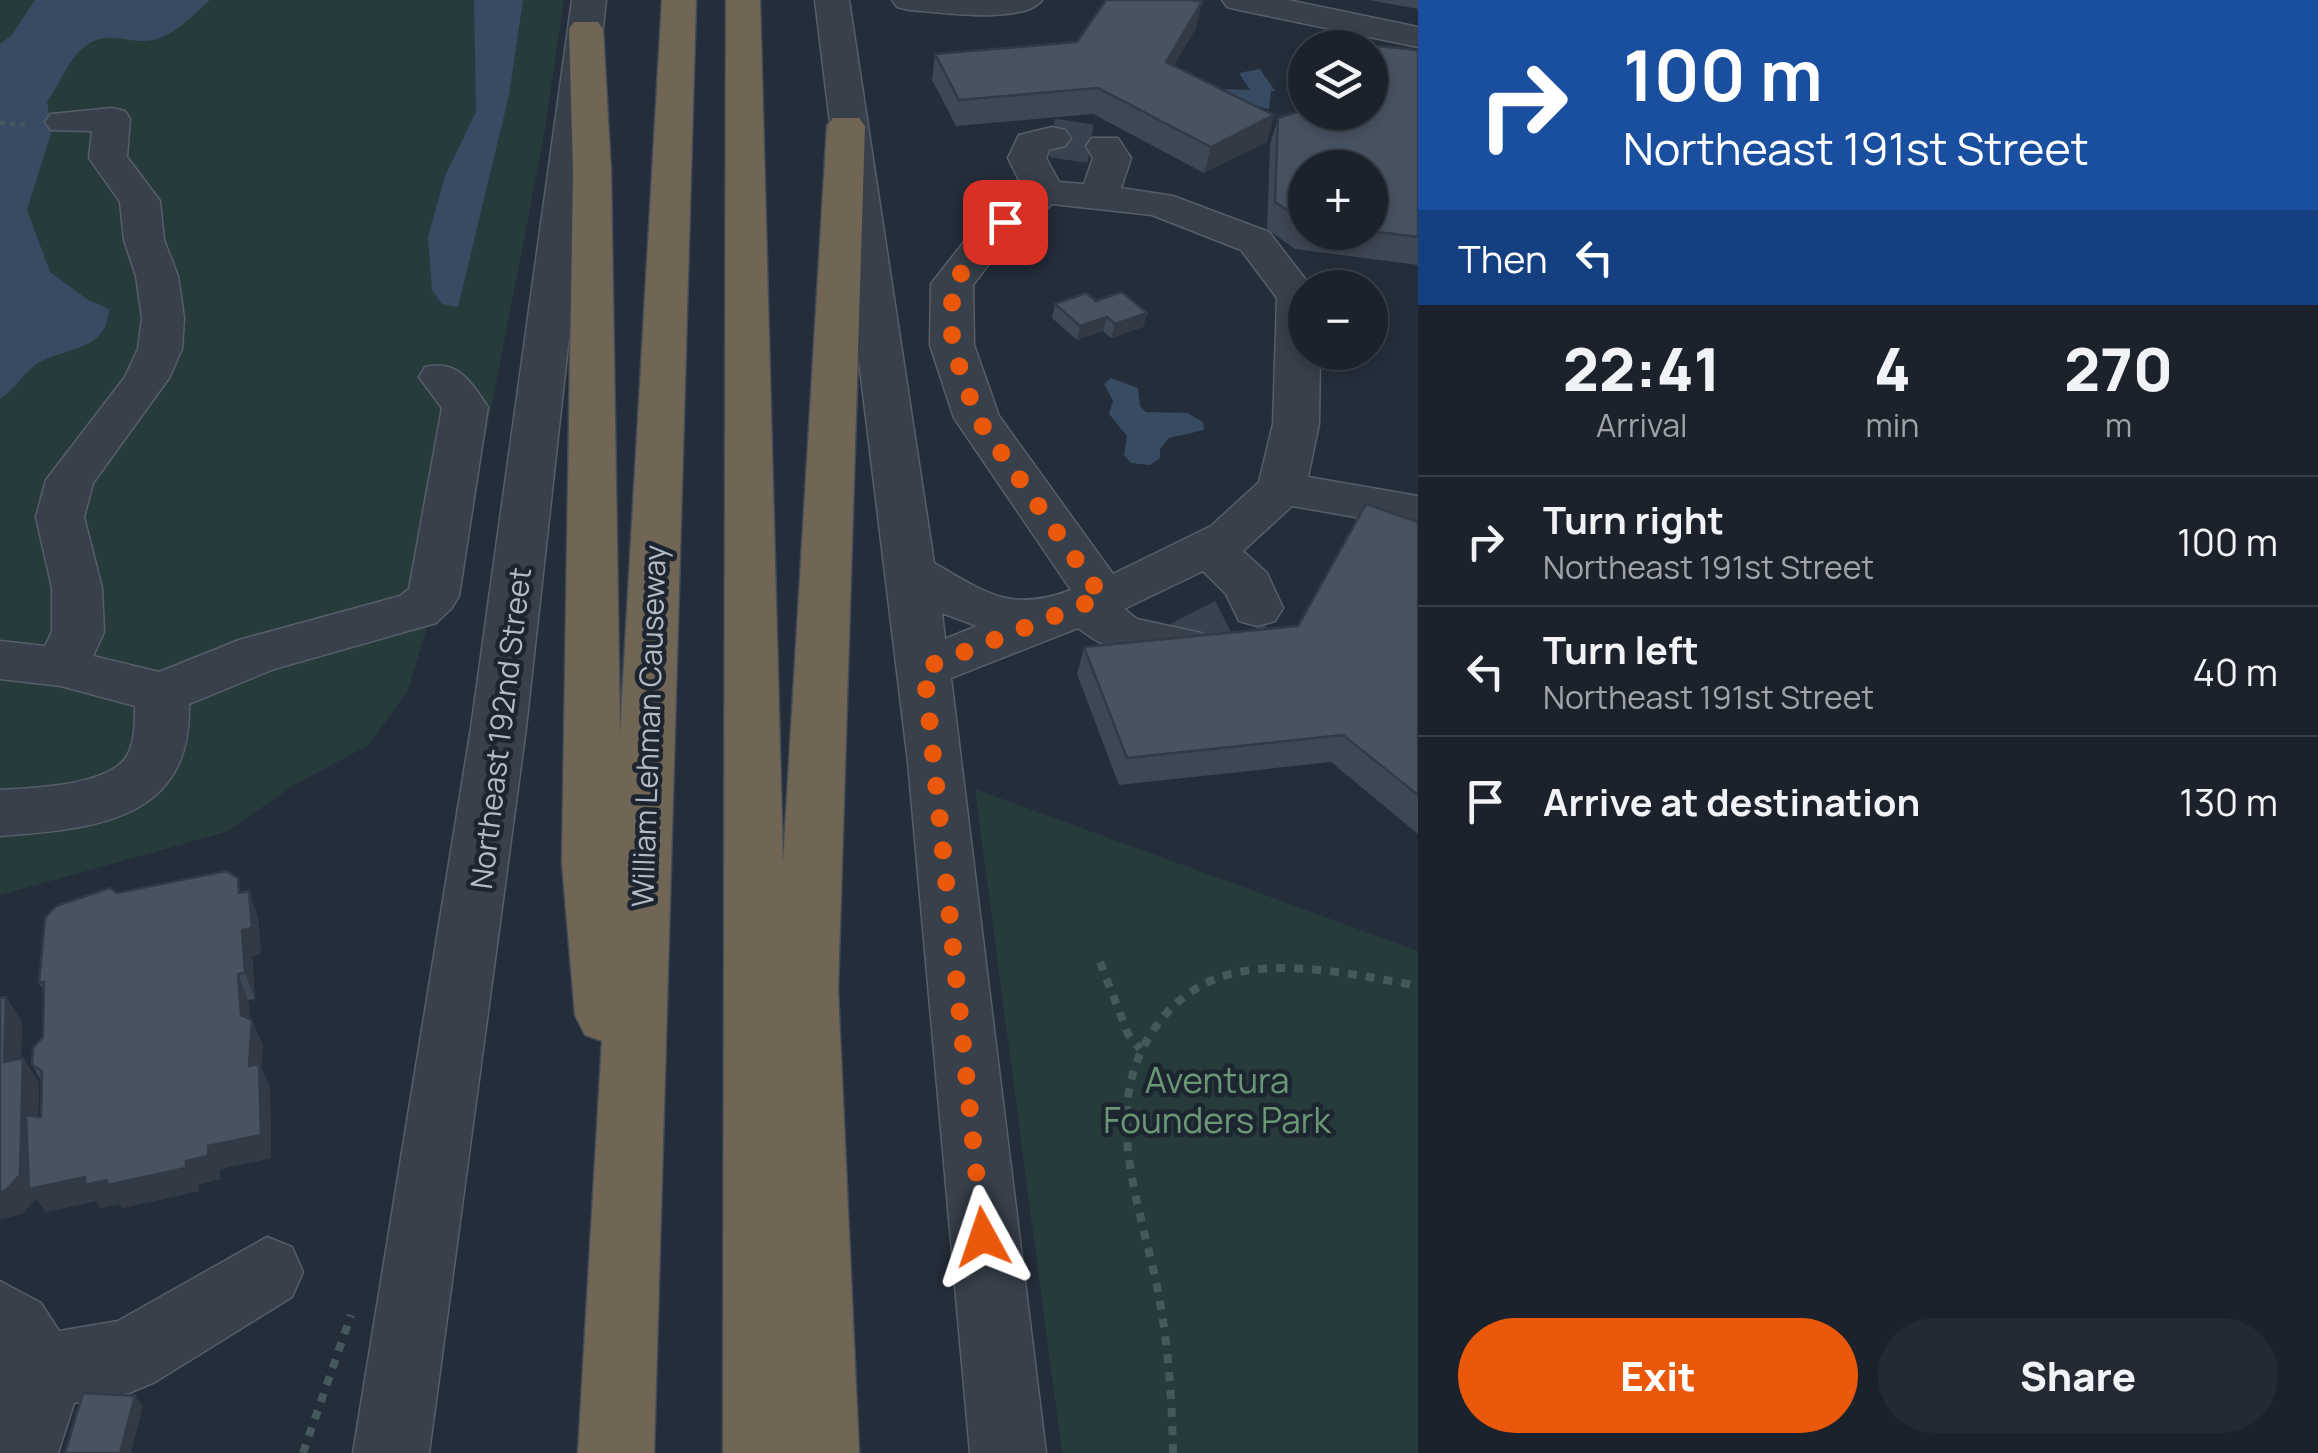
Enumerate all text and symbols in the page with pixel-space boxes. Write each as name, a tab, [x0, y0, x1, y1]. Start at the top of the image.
text: 100 m	[1623, 26, 1823, 122]
map controls	[1288, 30, 1388, 370]
button: layers	[1288, 30, 1388, 130]
icon: right	[1458, 40, 1588, 170]
text: Northeast 191st Street	[1623, 117, 2089, 179]
button: +	[1288, 150, 1388, 250]
pin	[963, 180, 1048, 265]
icon: arrive	[978, 195, 1033, 250]
icon: left	[1567, 230, 1622, 285]
text: Then	[1458, 232, 1547, 284]
button: −	[1288, 270, 1388, 370]
text: 22:41	[1563, 327, 1721, 409]
text: 4	[1874, 327, 1911, 409]
text: 270	[2064, 327, 2173, 409]
text: Arrival	[1596, 403, 1687, 447]
text: min	[1866, 403, 1919, 447]
text: m	[2105, 403, 2132, 447]
text: Turn right	[1543, 493, 1724, 545]
icon: right	[1458, 514, 1513, 569]
text: 100 m	[2177, 515, 2278, 567]
street label: William Lehman Causeway	[621, 544, 675, 908]
text: Northeast 191st Street	[1543, 545, 1874, 589]
street label: Northeast 192nd Street	[460, 565, 540, 891]
text: Turn left	[1543, 623, 1699, 675]
icon: left	[1458, 644, 1513, 699]
text: 40 m	[2193, 645, 2278, 697]
text: Northeast 191st Street	[1543, 675, 1874, 719]
icon: arrive	[1458, 774, 1513, 829]
text: Arrive at destination	[1543, 775, 1920, 827]
text: 130 m	[2179, 775, 2278, 827]
park label: Aventura Founders Park	[1103, 1056, 1332, 1144]
position arrow	[931, 1185, 1035, 1289]
button: Exit	[1458, 1318, 1858, 1433]
button: Share	[1878, 1318, 2278, 1433]

